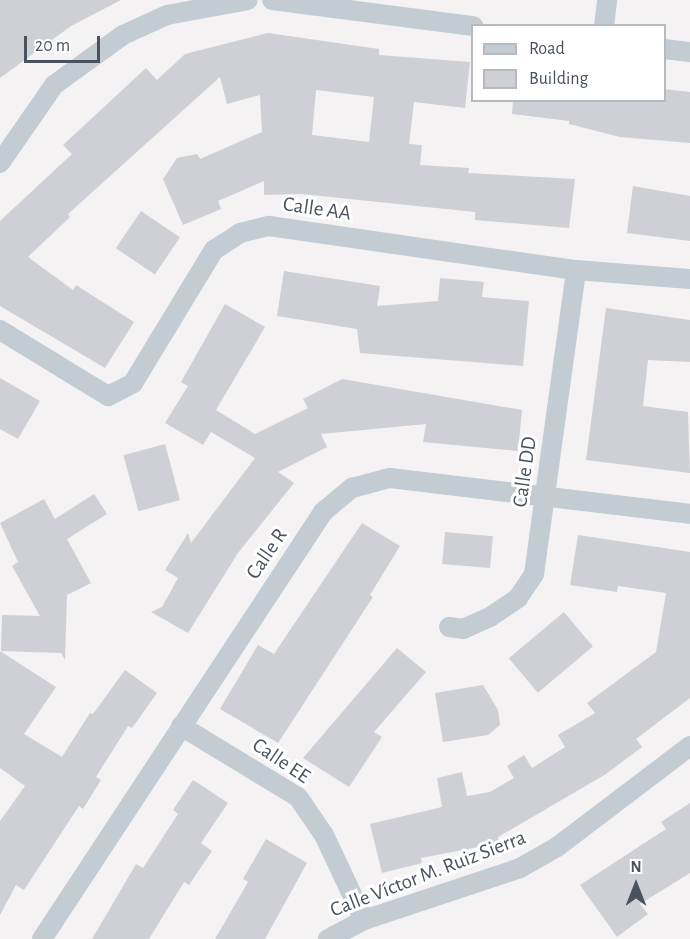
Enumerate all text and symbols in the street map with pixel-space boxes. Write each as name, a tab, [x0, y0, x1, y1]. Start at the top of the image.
scale bar	[27, 24, 104, 62]
legend	[471, 24, 666, 102]
text: 20 m	[35, 37, 70, 55]
text: Road	[529, 40, 565, 58]
text: Building	[529, 70, 588, 88]
street label: Calle AA	[281, 192, 353, 226]
street label: Calle DD	[508, 435, 542, 509]
street label: Calle R	[241, 524, 293, 584]
street label: Calle EE	[247, 733, 315, 789]
street label: Calle Víctor M. Ruiz Sierra	[327, 825, 529, 923]
north arrow	[606, 855, 666, 915]
text: N	[630, 859, 642, 875]

